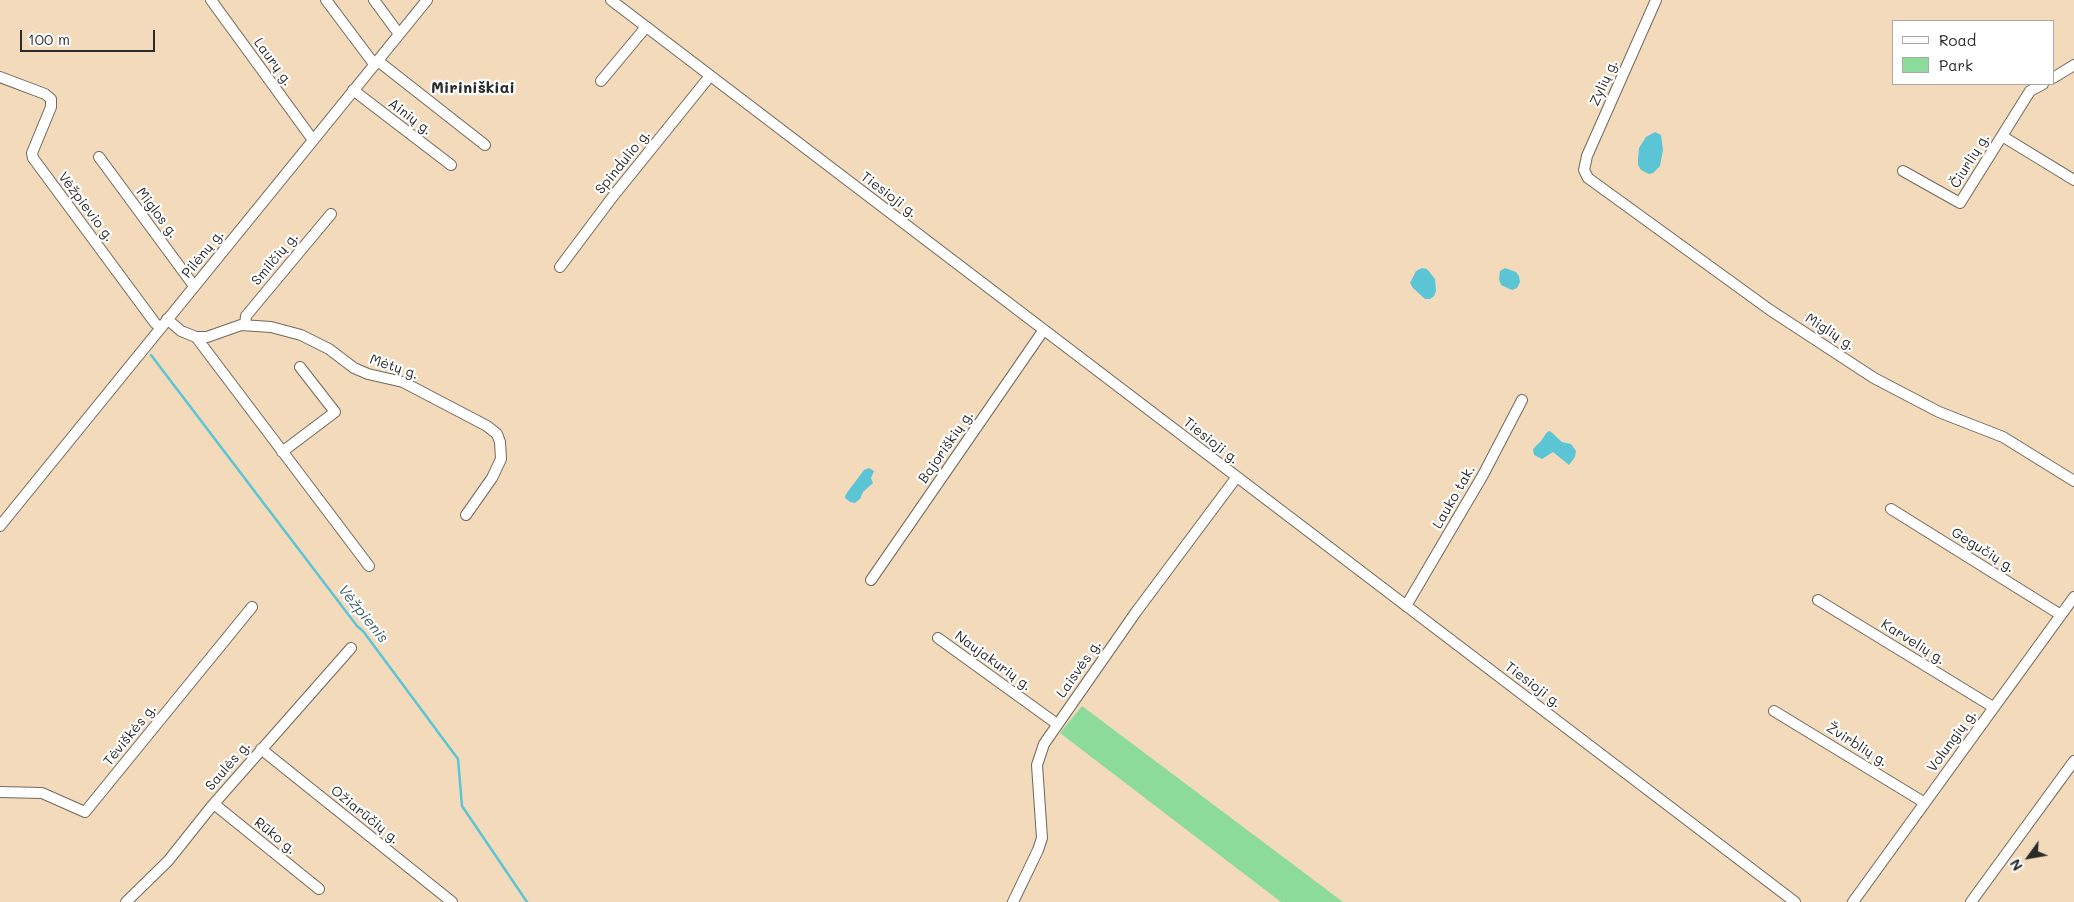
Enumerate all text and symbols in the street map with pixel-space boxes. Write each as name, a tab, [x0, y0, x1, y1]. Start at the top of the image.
scale bar	[22, 20, 158, 52]
legend	[1892, 20, 2054, 85]
text: 100 m	[28, 29, 70, 49]
text: Road	[1939, 30, 1976, 50]
street label: Laurų g.	[250, 35, 296, 89]
text: Park	[1939, 55, 1973, 75]
street label: Zylių g.	[1586, 57, 1622, 109]
district label: Miriniškiai	[431, 78, 515, 98]
street label: Ainių g.	[385, 95, 435, 139]
street label: Spindulio g.	[592, 126, 654, 198]
street label: Čiurlių g.	[1947, 131, 1993, 191]
street label: Tiesioji g.	[858, 168, 920, 222]
street label: Vėžpievio g.	[54, 169, 118, 245]
street label: Miglos g.	[133, 184, 181, 242]
street label: Pilėnų g.	[178, 226, 228, 282]
street label: Smilčių g.	[248, 229, 302, 289]
street label: Miglių g.	[1802, 310, 1858, 354]
street label: Mėtų g.	[367, 351, 421, 383]
street label: Bajoriškių g.	[915, 408, 977, 486]
street label: Tiesioji g.	[1180, 414, 1242, 468]
street label: Lauko tak.	[1429, 462, 1479, 532]
street label: Gegučių g.	[1948, 524, 2018, 576]
water label: Vėžpienis	[334, 581, 392, 647]
street label: Karvelių g.	[1878, 616, 1948, 668]
street label: Naujakurių g.	[951, 627, 1035, 695]
street label: Laisvės g.	[1053, 637, 1105, 701]
street label: Tiesioji g.	[1502, 658, 1564, 712]
street label: Tėviškės g.	[100, 701, 160, 769]
street label: Volungių g.	[1924, 707, 1980, 775]
street label: Žvirblių g.	[1823, 720, 1891, 770]
street label: Saulės g.	[202, 738, 254, 794]
street label: Ožiarūčių g.	[327, 782, 403, 848]
street label: Rūko g.	[251, 814, 299, 858]
north arrow	[2004, 832, 2054, 882]
text: N	[2005, 856, 2027, 875]

